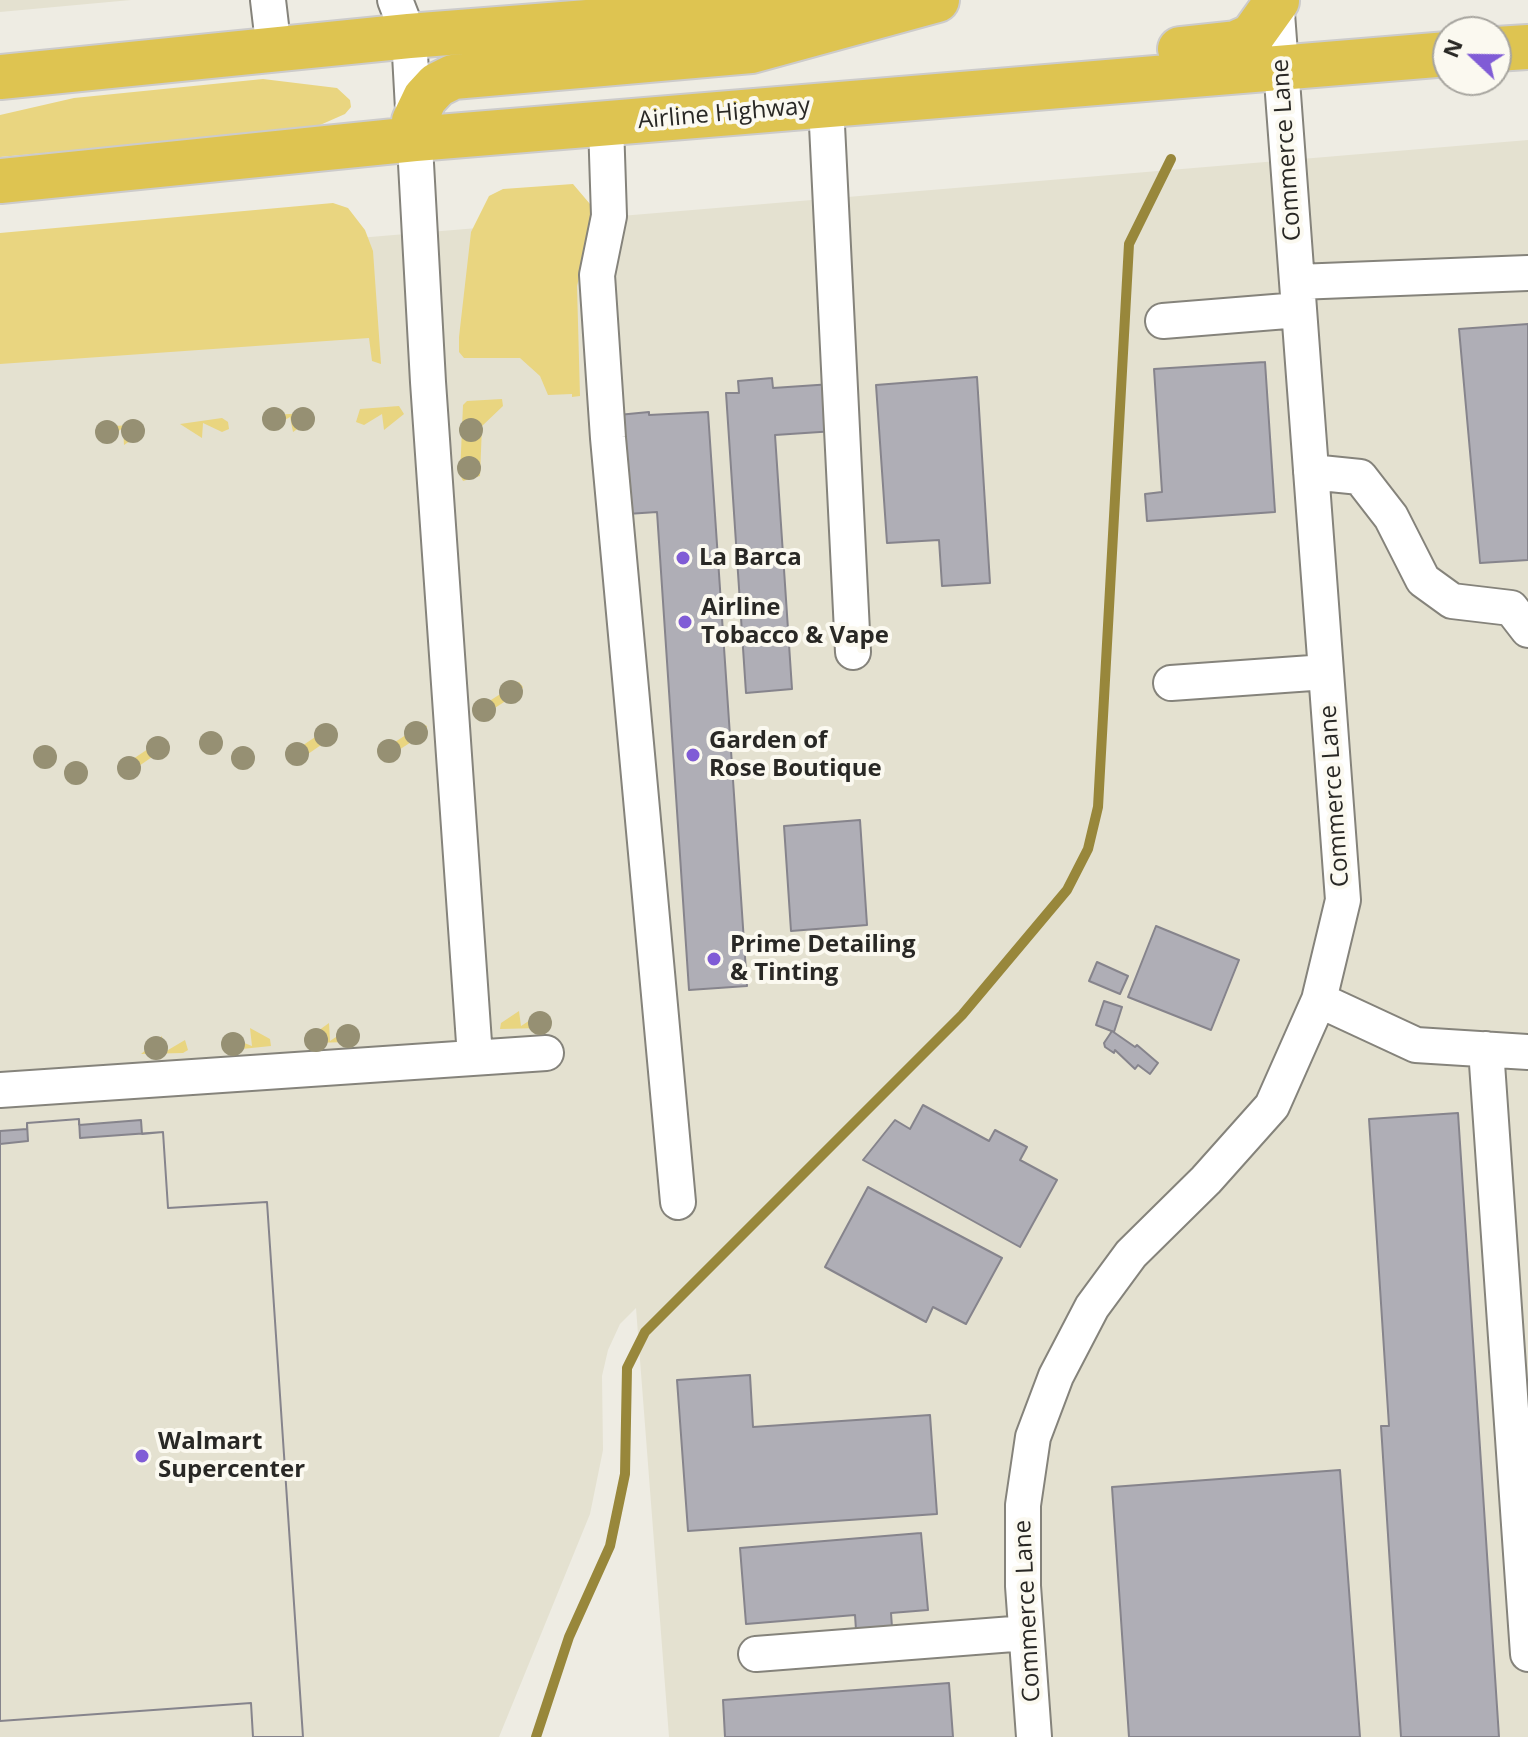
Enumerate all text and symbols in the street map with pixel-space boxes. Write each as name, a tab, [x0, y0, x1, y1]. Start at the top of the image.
north arrow	[1432, 16, 1512, 96]
text: N	[1434, 34, 1469, 62]
street label: Commerce Lane	[1266, 58, 1308, 242]
street label: Airline Highway	[637, 92, 811, 136]
place label: La Barca	[699, 544, 802, 572]
marker: La Barca	[674, 549, 692, 567]
place label: Airline Tobacco & Vape	[701, 594, 889, 650]
marker: Airline Tobacco & Vape	[676, 613, 694, 631]
street label: Commerce Lane	[1314, 704, 1356, 888]
place label: Garden of Rose Boutique	[709, 727, 882, 783]
marker: Garden of Rose Boutique	[684, 746, 702, 764]
place label: Prime Detailing & Tinting	[730, 931, 915, 987]
marker: Prime Detailing & Tinting	[705, 950, 723, 968]
place label: Walmart Supercenter	[158, 1428, 305, 1484]
marker: Walmart Supercenter	[133, 1447, 151, 1465]
street label: Commerce Lane	[1009, 1519, 1047, 1703]

